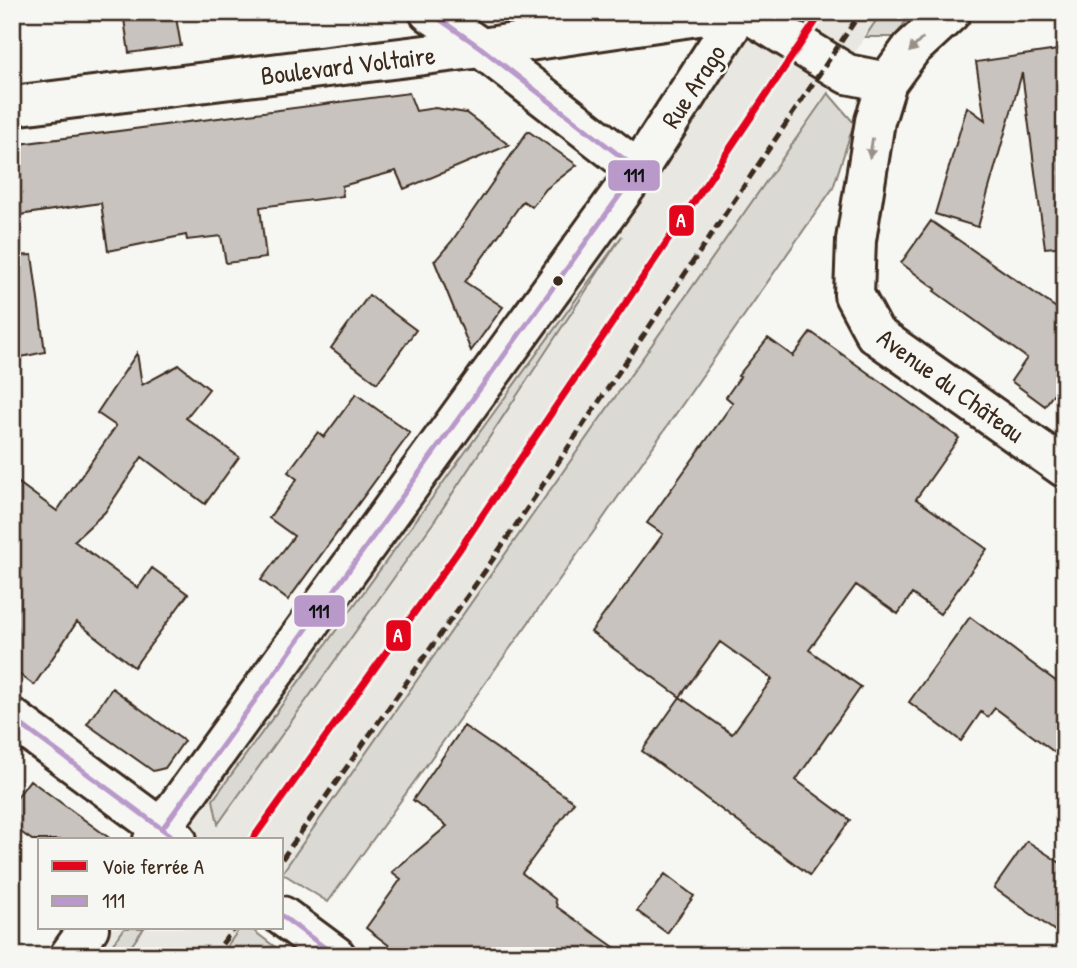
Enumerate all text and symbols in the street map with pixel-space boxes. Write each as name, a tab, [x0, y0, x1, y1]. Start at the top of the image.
one-way arrow	[909, 36, 925, 53]
street label: Boulevard Voltaire	[259, 37, 437, 93]
street label: Rue Arago	[653, 37, 733, 135]
one-way arrow	[865, 137, 876, 159]
line badge: 111	[607, 159, 661, 192]
text: 111	[624, 162, 644, 188]
line badge: A	[668, 204, 695, 237]
text: A	[676, 207, 686, 233]
unlabelled marker	[551, 274, 565, 288]
street label: Avenue du Château	[870, 320, 1032, 450]
line badge: 111	[293, 594, 346, 628]
text: 111	[309, 598, 329, 624]
line badge: A	[385, 619, 412, 652]
text: A	[393, 622, 403, 648]
legend	[38, 838, 284, 930]
text: Voie ferrée A	[102, 852, 204, 881]
text: 111	[102, 886, 125, 915]

